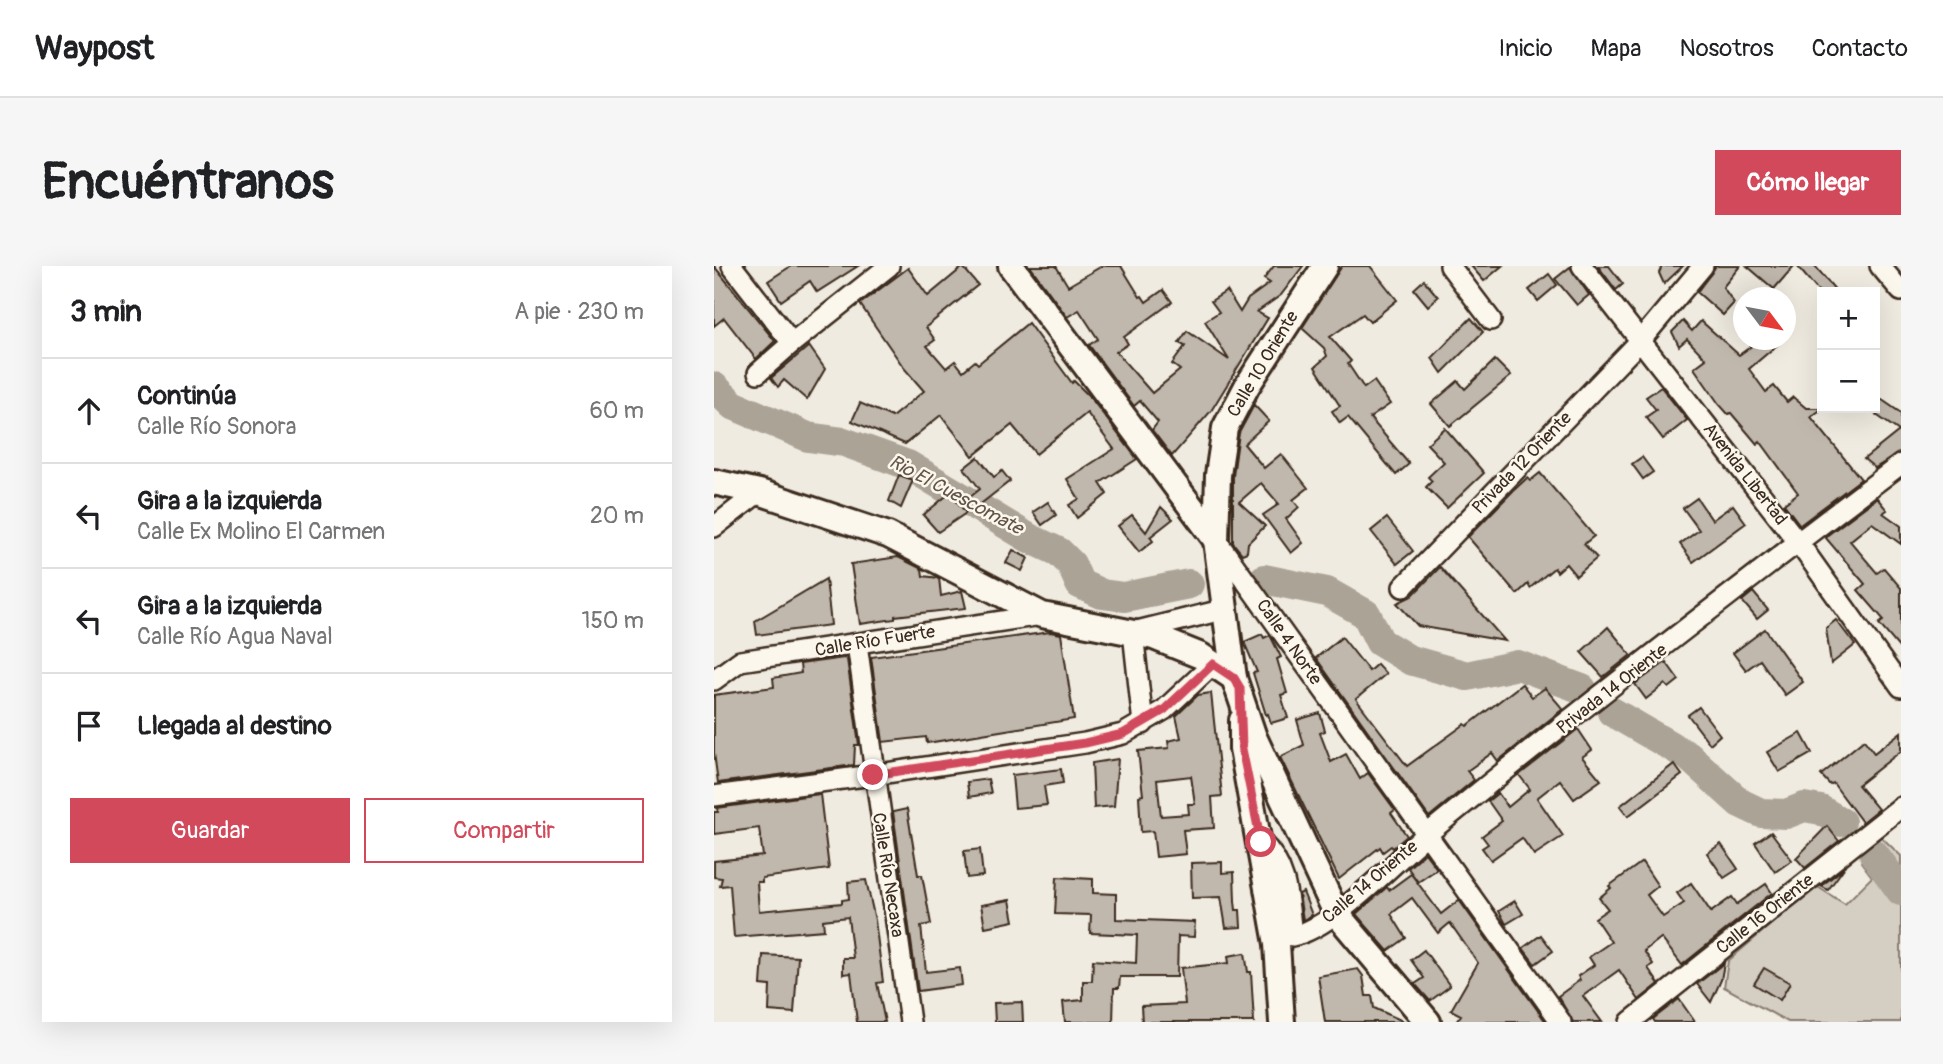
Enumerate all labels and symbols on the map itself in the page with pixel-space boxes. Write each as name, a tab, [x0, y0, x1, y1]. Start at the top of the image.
north arrow	[1733, 287, 1796, 350]
street label: Calle 10 Oriente	[1222, 307, 1304, 421]
street label: Privada 12 Oriente	[1467, 407, 1577, 519]
street label: Avenida Libertad	[1698, 418, 1792, 530]
water label: Rio El Cuescomate	[885, 450, 1028, 541]
street label: Calle 4 Norte	[1251, 595, 1327, 689]
street label: Calle Río Fuerte	[813, 620, 937, 662]
street label: Privada 14 Oriente	[1552, 638, 1672, 739]
route end	[857, 759, 888, 790]
street label: Calle Río Necaxa	[867, 811, 909, 939]
route start	[1245, 826, 1276, 857]
street label: Calle 14 Oriente	[1317, 835, 1423, 929]
street label: Calle 16 Oriente	[1711, 869, 1819, 959]

